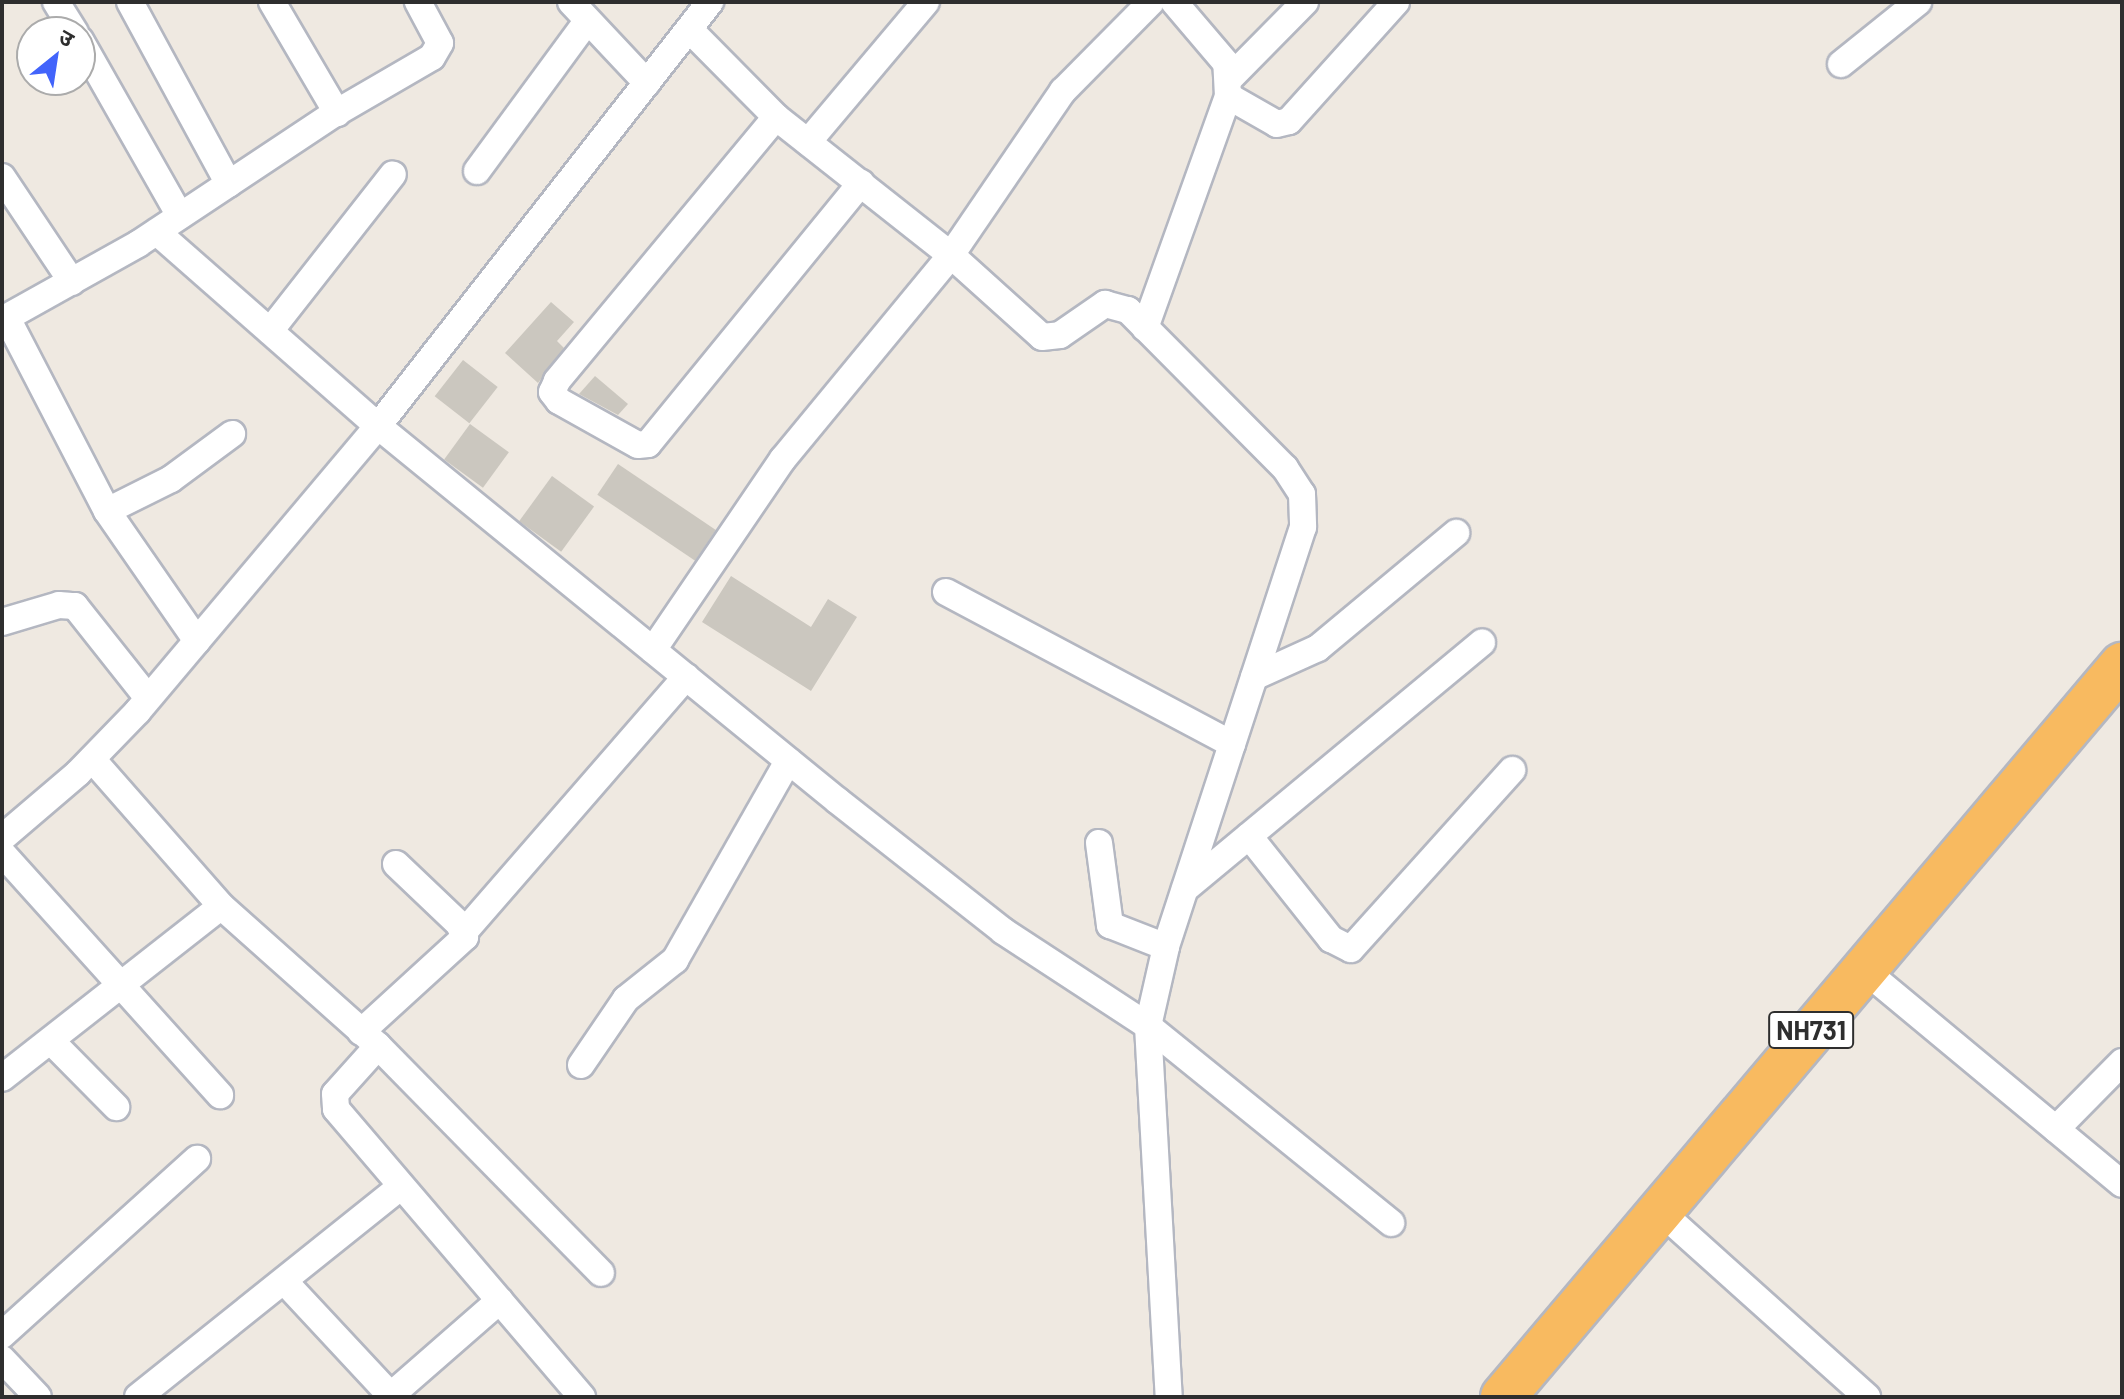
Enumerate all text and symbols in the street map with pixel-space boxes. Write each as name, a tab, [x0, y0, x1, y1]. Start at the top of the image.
north arrow	[16, 16, 96, 96]
text: उ	[55, 22, 79, 51]
road number: NH731	[1767, 1008, 1855, 1052]

